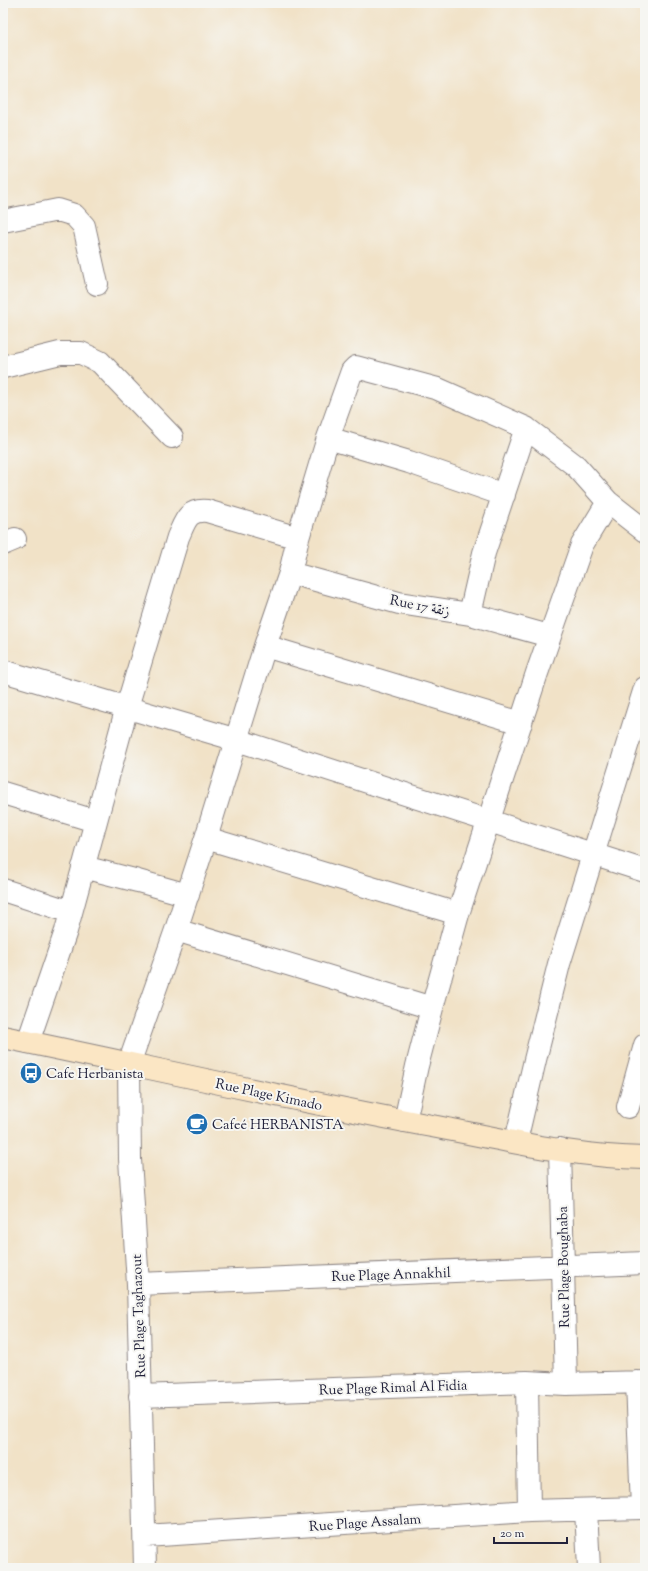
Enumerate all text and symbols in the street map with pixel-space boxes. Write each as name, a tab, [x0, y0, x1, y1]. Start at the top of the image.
street label: Rue 17 زنقة	[388, 591, 451, 623]
bus stop icon: Cafe Herbanista	[18, 1060, 44, 1086]
place label: Cafe Herbanista	[46, 1065, 144, 1085]
street label: Rue Plage Kimado	[213, 1075, 324, 1117]
cafe icon: Cafeé HERBANISTA	[184, 1111, 210, 1137]
place label: Cafeé HERBANISTA	[212, 1116, 344, 1136]
street label: Rue Plage Boughaba	[554, 1205, 576, 1328]
street label: Rue Plage Taghazout	[128, 1254, 152, 1378]
street label: Rue Plage Annakhil	[331, 1264, 451, 1288]
street label: Rue Plage Rimal Al Fidia	[318, 1376, 468, 1402]
street label: Rue Plage Assalam	[308, 1510, 422, 1538]
scale bar	[494, 1519, 567, 1545]
text: 20 m	[500, 1525, 525, 1543]

